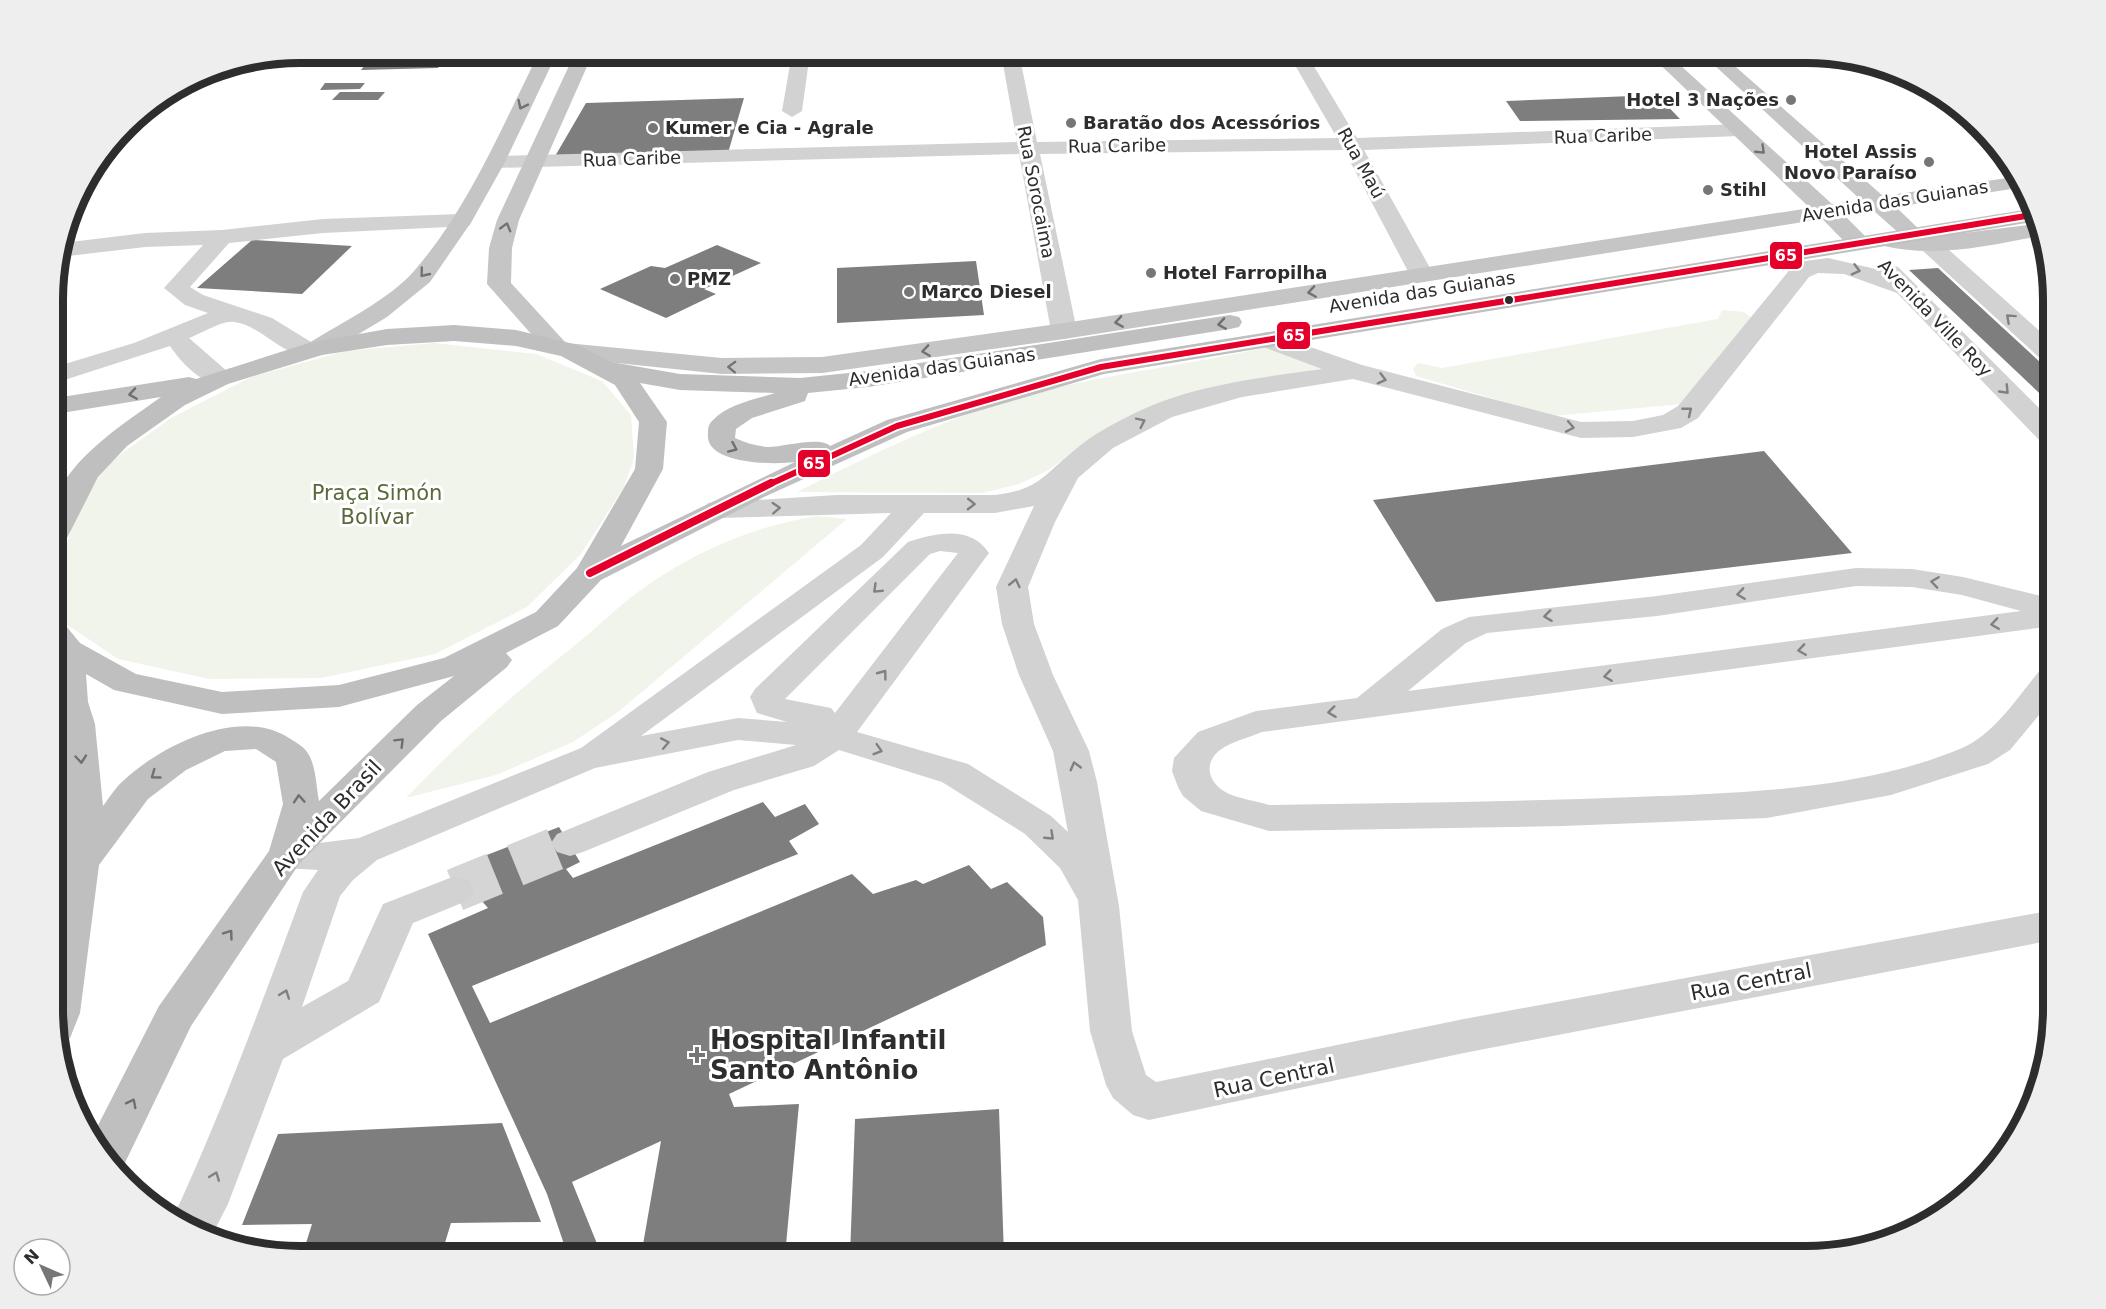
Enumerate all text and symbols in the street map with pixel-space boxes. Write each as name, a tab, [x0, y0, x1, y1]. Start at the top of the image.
place label: Hotel 3 Nações	[1626, 89, 1779, 110]
marker: Hotel 3 Nações	[1784, 93, 1798, 107]
one-way arrow	[518, 99, 530, 110]
place label: Baratão dos Acessórios	[1083, 112, 1320, 133]
marker: Baratão dos Acessórios	[1064, 116, 1078, 130]
place label: Kumer e Cia - Agrale	[665, 117, 874, 138]
marker: Kumer e Cia - Agrale	[646, 121, 660, 135]
street label: Rua Caribe	[1553, 123, 1652, 148]
street label: Rua Sorocaima	[1013, 124, 1060, 260]
street label: Rua Maú	[1333, 124, 1389, 202]
street label: Rua Caribe	[1068, 134, 1166, 157]
place label: Hotel Assis Novo Paraíso	[1784, 141, 1917, 183]
one-way arrow	[1754, 143, 1765, 154]
street label: Rua Caribe	[582, 146, 681, 171]
marker: Hotel Assis Novo Paraíso	[1922, 155, 1936, 169]
street label: Avenida das Guianas	[1800, 175, 1990, 226]
place label: Stihl	[1720, 179, 1767, 200]
marker: Stihl	[1701, 183, 1715, 197]
one-way arrow	[498, 222, 511, 232]
line badge: 65	[1769, 241, 1803, 270]
text: 65	[1775, 246, 1797, 265]
street label: Avenida Ville Roy	[1874, 255, 1997, 381]
place label: Hotel Farropilha	[1163, 262, 1327, 283]
one-way arrow	[1851, 262, 1861, 275]
one-way arrow	[420, 266, 431, 277]
marker: Hotel Farropilha	[1144, 266, 1158, 280]
street label: Avenida das Guianas	[1327, 266, 1517, 317]
place label: PMZ	[687, 268, 731, 289]
marker: PMZ	[668, 272, 682, 286]
place label: Marco Diesel	[921, 281, 1052, 302]
marker: Marco Diesel	[902, 285, 916, 299]
one-way arrow	[1307, 285, 1317, 297]
unlabelled marker	[1503, 294, 1515, 306]
one-way arrow	[2006, 314, 2016, 325]
one-way arrow	[1115, 315, 1125, 328]
one-way arrow	[1217, 317, 1227, 329]
line badge: 65	[1276, 321, 1311, 350]
text: 65	[1283, 326, 1305, 345]
street label: Avenida das Guianas	[847, 343, 1037, 390]
one-way arrow	[922, 344, 931, 356]
one-way arrow	[728, 360, 737, 373]
one-way arrow	[1376, 371, 1386, 384]
one-way arrow	[1998, 383, 2009, 393]
one-way arrow	[128, 388, 137, 400]
one-way arrow	[1681, 408, 1692, 419]
one-way arrow	[1135, 417, 1146, 429]
one-way arrow	[1565, 420, 1575, 433]
one-way arrow	[727, 441, 738, 453]
line badge: 65	[797, 449, 831, 478]
text: 65	[803, 454, 825, 473]
park label: Praça Simón Bolívar	[312, 481, 442, 529]
one-way arrow	[967, 498, 976, 510]
one-way arrow	[772, 501, 781, 514]
one-way arrow	[1930, 576, 1939, 588]
one-way arrow	[1008, 578, 1021, 588]
one-way arrow	[874, 582, 884, 593]
one-way arrow	[1737, 587, 1746, 599]
one-way arrow	[1543, 609, 1552, 622]
one-way arrow	[1990, 618, 2000, 630]
one-way arrow	[1797, 643, 1806, 656]
one-way arrow	[875, 669, 886, 680]
one-way arrow	[1604, 669, 1613, 681]
one-way arrow	[1327, 705, 1336, 718]
one-way arrow	[660, 737, 670, 750]
one-way arrow	[393, 738, 404, 749]
one-way arrow	[872, 743, 883, 755]
one-way arrow	[74, 755, 87, 764]
street label: Avenida Brasil	[267, 755, 387, 881]
one-way arrow	[1070, 761, 1082, 772]
one-way arrow	[151, 768, 162, 779]
one-way arrow	[292, 794, 305, 803]
one-way arrow	[1043, 829, 1053, 840]
one-way arrow	[222, 929, 233, 940]
street label: Rua Central	[1688, 958, 1814, 1006]
one-way arrow	[278, 989, 291, 1000]
place label: Hospital Infantil Santo Antônio	[710, 1025, 946, 1085]
marker: Hospital Infantil Santo Antônio	[688, 1046, 706, 1064]
street label: Rua Central	[1211, 1053, 1337, 1103]
one-way arrow	[125, 1098, 137, 1109]
one-way arrow	[208, 1171, 221, 1182]
north arrow	[12, 1237, 72, 1297]
text: N	[20, 1246, 43, 1268]

